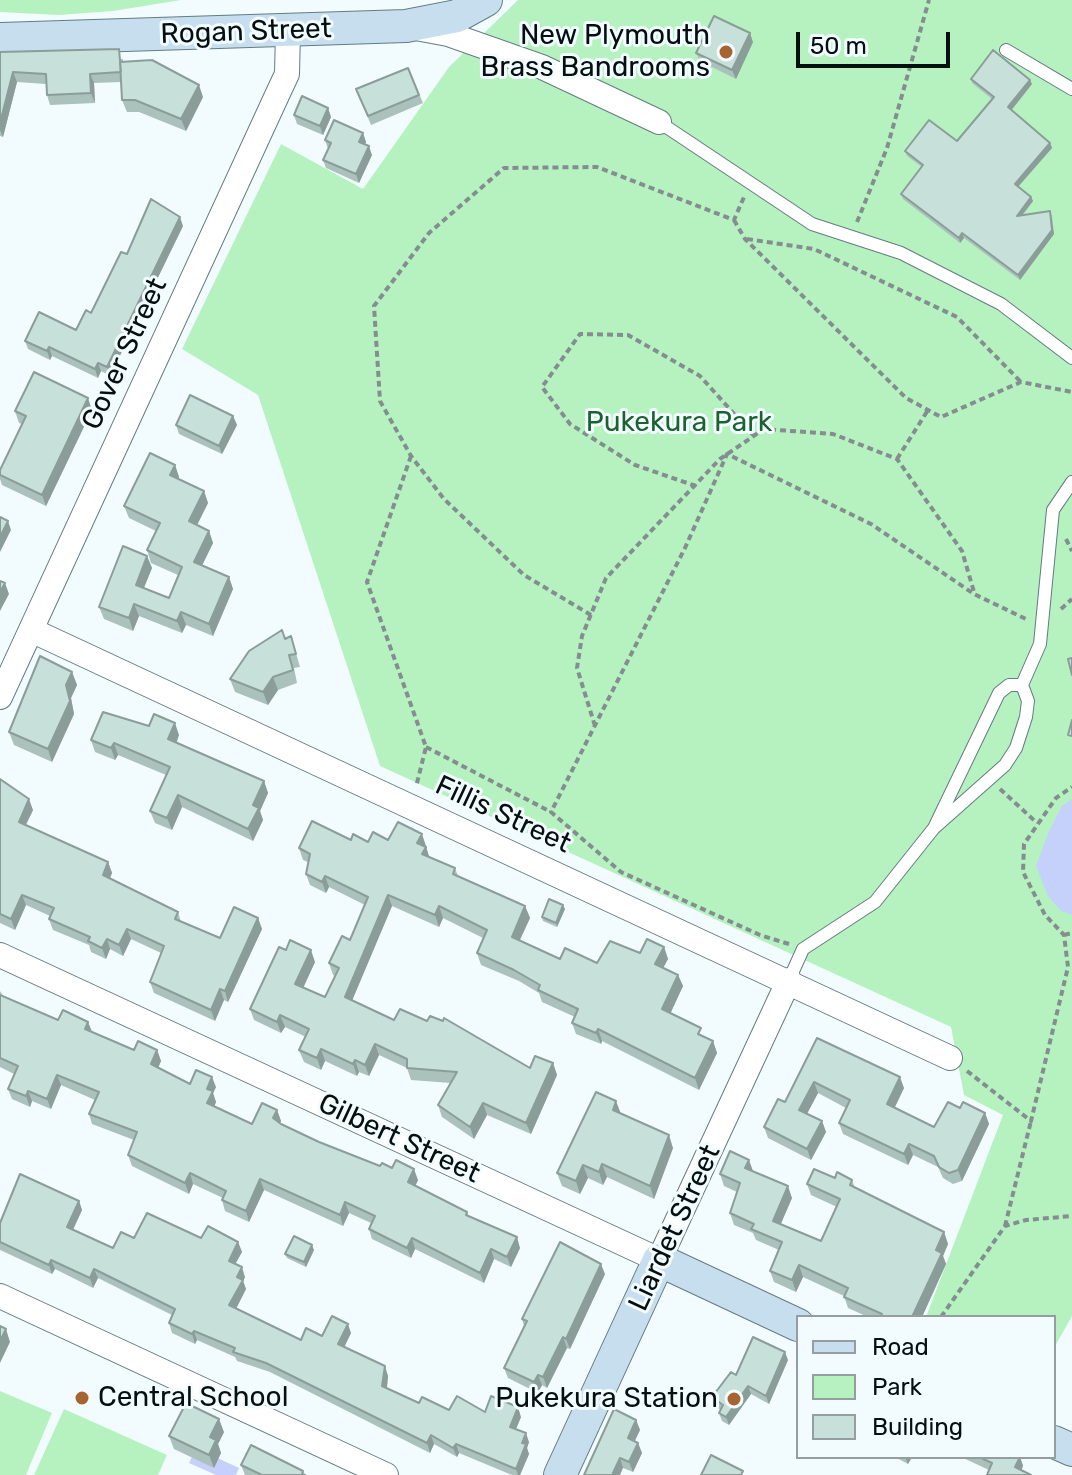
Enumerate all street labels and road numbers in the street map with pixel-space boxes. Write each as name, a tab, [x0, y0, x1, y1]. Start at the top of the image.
street label: Rogan Street	[160, 12, 332, 52]
street label: Gover Street	[75, 273, 175, 435]
street label: Fillis Street	[430, 769, 576, 861]
street label: Gilbert Street	[313, 1087, 485, 1191]
street label: Liardet Street	[622, 1140, 728, 1316]

